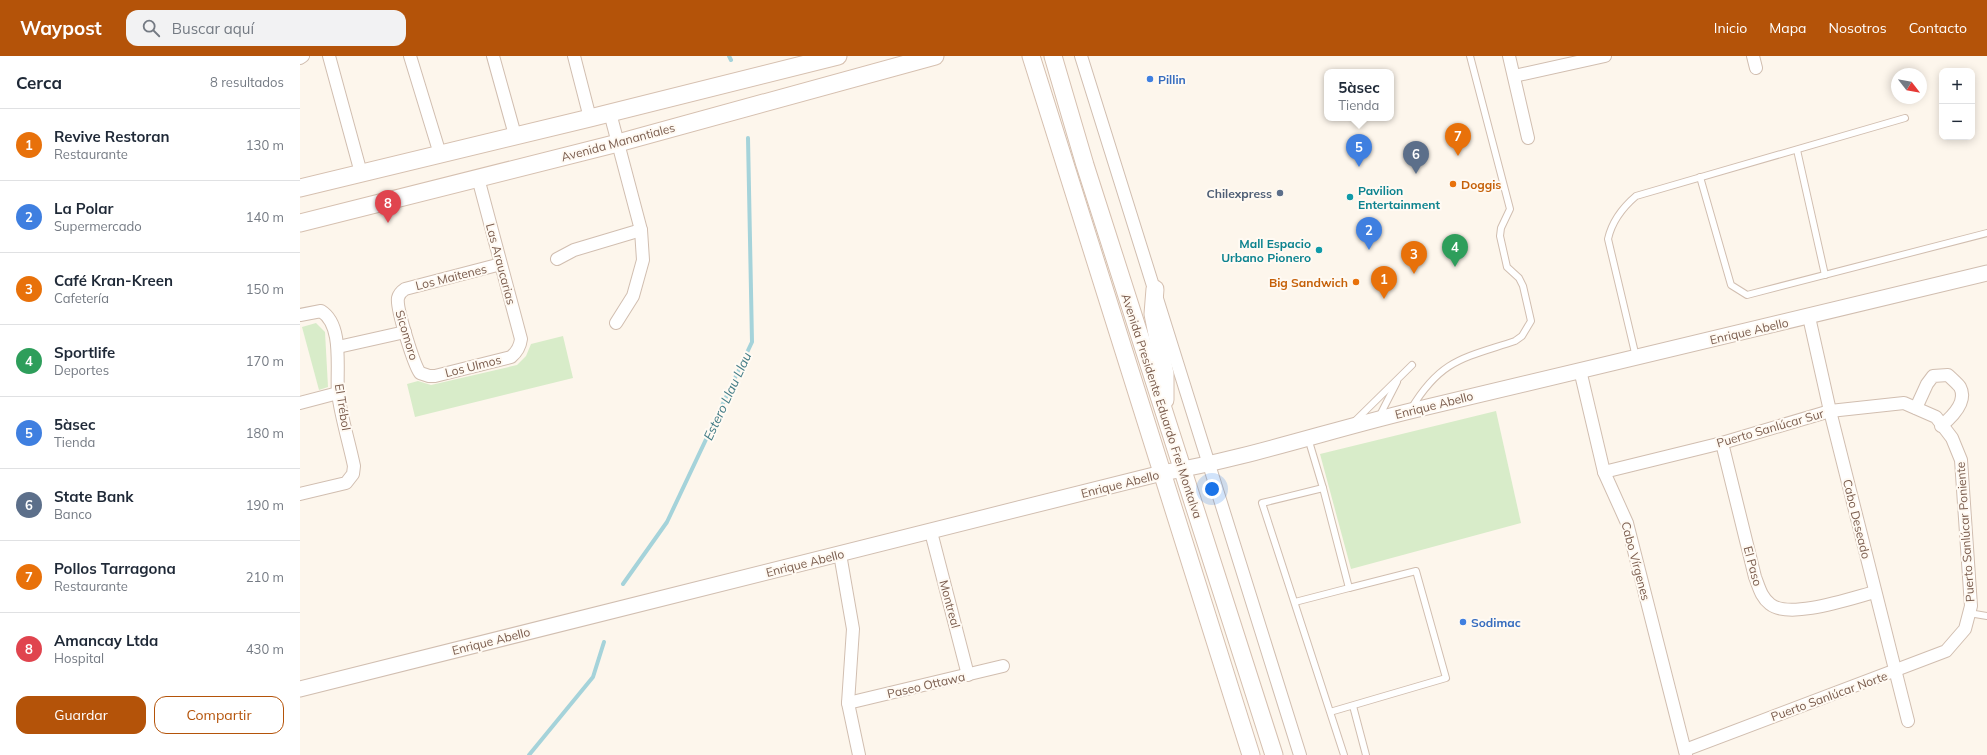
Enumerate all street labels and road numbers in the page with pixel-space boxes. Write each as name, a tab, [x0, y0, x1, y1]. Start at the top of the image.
street label: Avenida Manantiales	[560, 120, 677, 164]
street label: Las Araucarias	[483, 222, 519, 306]
street label: Los Maitenes	[414, 261, 488, 293]
street label: Avenida Presidente Eduardo Frei Montalva	[1118, 292, 1206, 520]
street label: Sicomoro	[392, 308, 422, 362]
street label: Enrique Abello	[1708, 315, 1790, 347]
street label: Los Ulmos	[443, 352, 503, 380]
street label: El Trébol	[332, 383, 354, 431]
street label: Enrique Abello	[1393, 388, 1475, 422]
street label: Puerto Sanlúcar Sur	[1715, 405, 1826, 450]
street label: Puerto Sanlúcar Poniente	[1953, 461, 1977, 603]
street label: Enrique Abello	[1079, 467, 1161, 501]
street label: Cabo Deseado	[1840, 478, 1874, 561]
street label: Cabo Vírgenes	[1618, 520, 1654, 602]
street label: El Paso	[1741, 544, 1766, 588]
street label: Enrique Abello	[764, 546, 846, 580]
street label: Montreal	[936, 578, 964, 630]
street label: Enrique Abello	[450, 624, 532, 658]
street label: Puerto Sanlúcar Norte	[1769, 668, 1889, 724]
street label: Paseo Ottawa	[886, 669, 966, 701]

